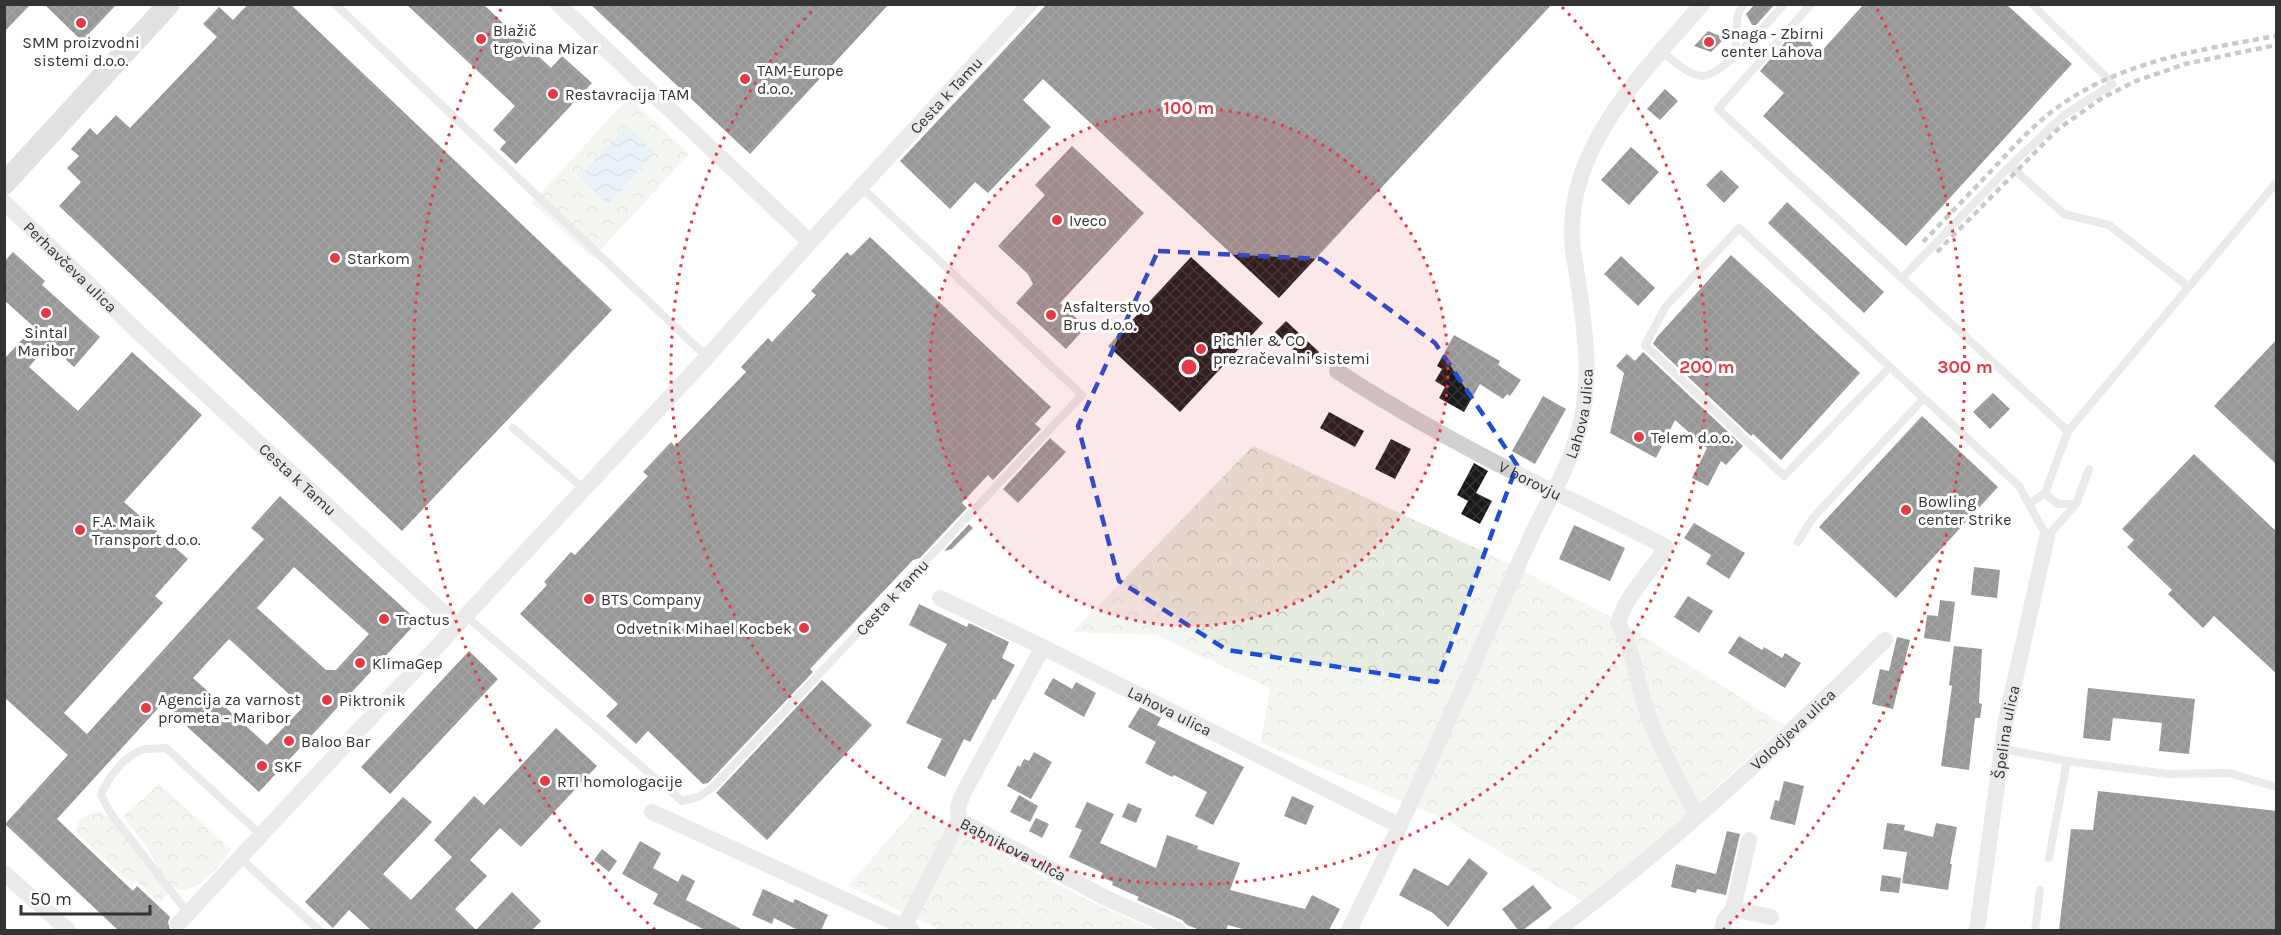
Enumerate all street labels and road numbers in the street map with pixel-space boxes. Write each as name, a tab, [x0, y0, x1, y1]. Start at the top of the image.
street label: Cesta k Tamu	[906, 53, 986, 138]
street label: Perhavčeva ulica	[20, 218, 121, 317]
street label: Lahova ulica	[1561, 368, 1597, 461]
street label: Cesta k Tamu	[255, 439, 340, 520]
street label: V borovju	[1495, 457, 1565, 504]
street label: Cesta k Tamu	[852, 555, 933, 639]
street label: Lahova ulica	[1125, 682, 1215, 740]
street label: Špelina ulica	[1989, 683, 2024, 780]
street label: Volodjeva ulica	[1747, 685, 1840, 774]
street label: Babnikova ulica	[957, 813, 1069, 885]

